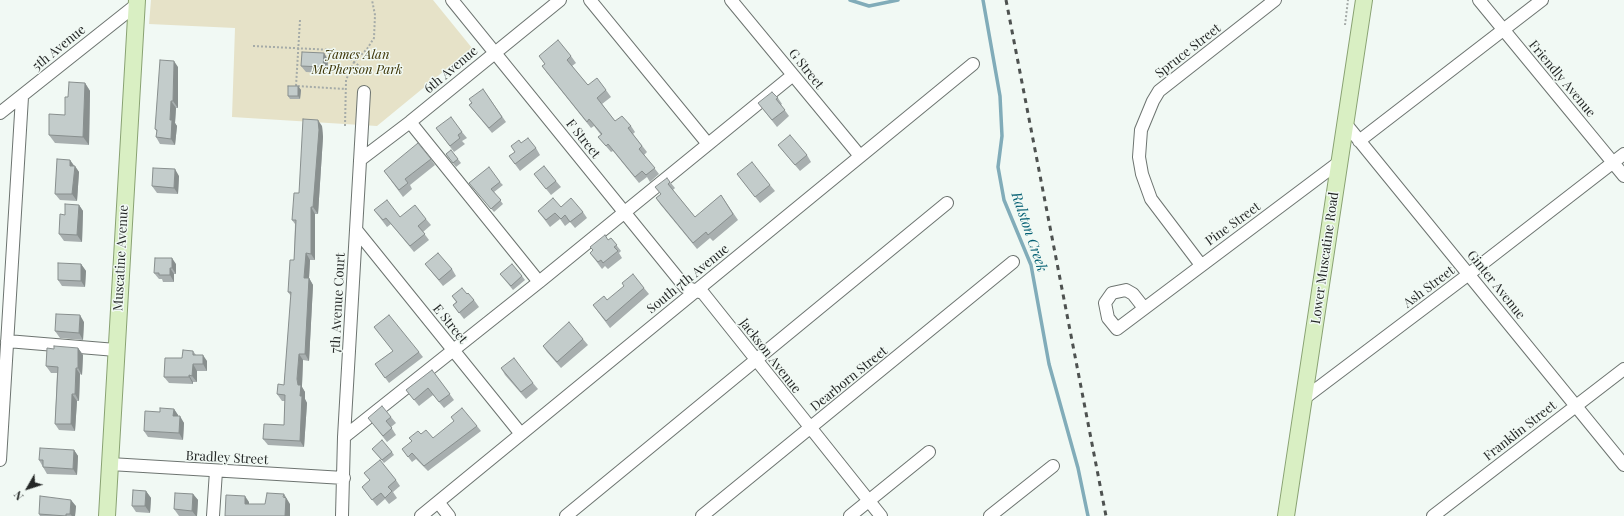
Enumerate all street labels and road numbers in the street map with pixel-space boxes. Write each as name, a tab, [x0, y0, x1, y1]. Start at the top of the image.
street label: Spruce Street	[1152, 21, 1224, 81]
street label: 5th Avenue	[29, 22, 89, 74]
street label: Friendly Avenue	[1525, 37, 1599, 121]
street label: 6th Avenue	[421, 43, 481, 97]
street label: G Street	[785, 46, 827, 92]
street label: F Street	[563, 116, 603, 162]
street label: Lower Muscatine Road	[1308, 191, 1342, 325]
street label: Pine Street	[1203, 199, 1263, 249]
street label: Muscatine Avenue	[110, 205, 132, 311]
street label: South 7th Avenue	[644, 241, 732, 317]
street label: Ginter Avenue	[1464, 248, 1528, 322]
street label: 7th Avenue Court	[328, 252, 348, 354]
street label: Ash Street	[1400, 263, 1458, 311]
street label: E Street	[429, 301, 471, 347]
street label: Jackson Avenue	[736, 315, 804, 397]
street label: Dearborn Street	[808, 343, 890, 415]
street label: Franklin Street	[1481, 398, 1559, 464]
street label: Bradley Street	[185, 448, 269, 468]

